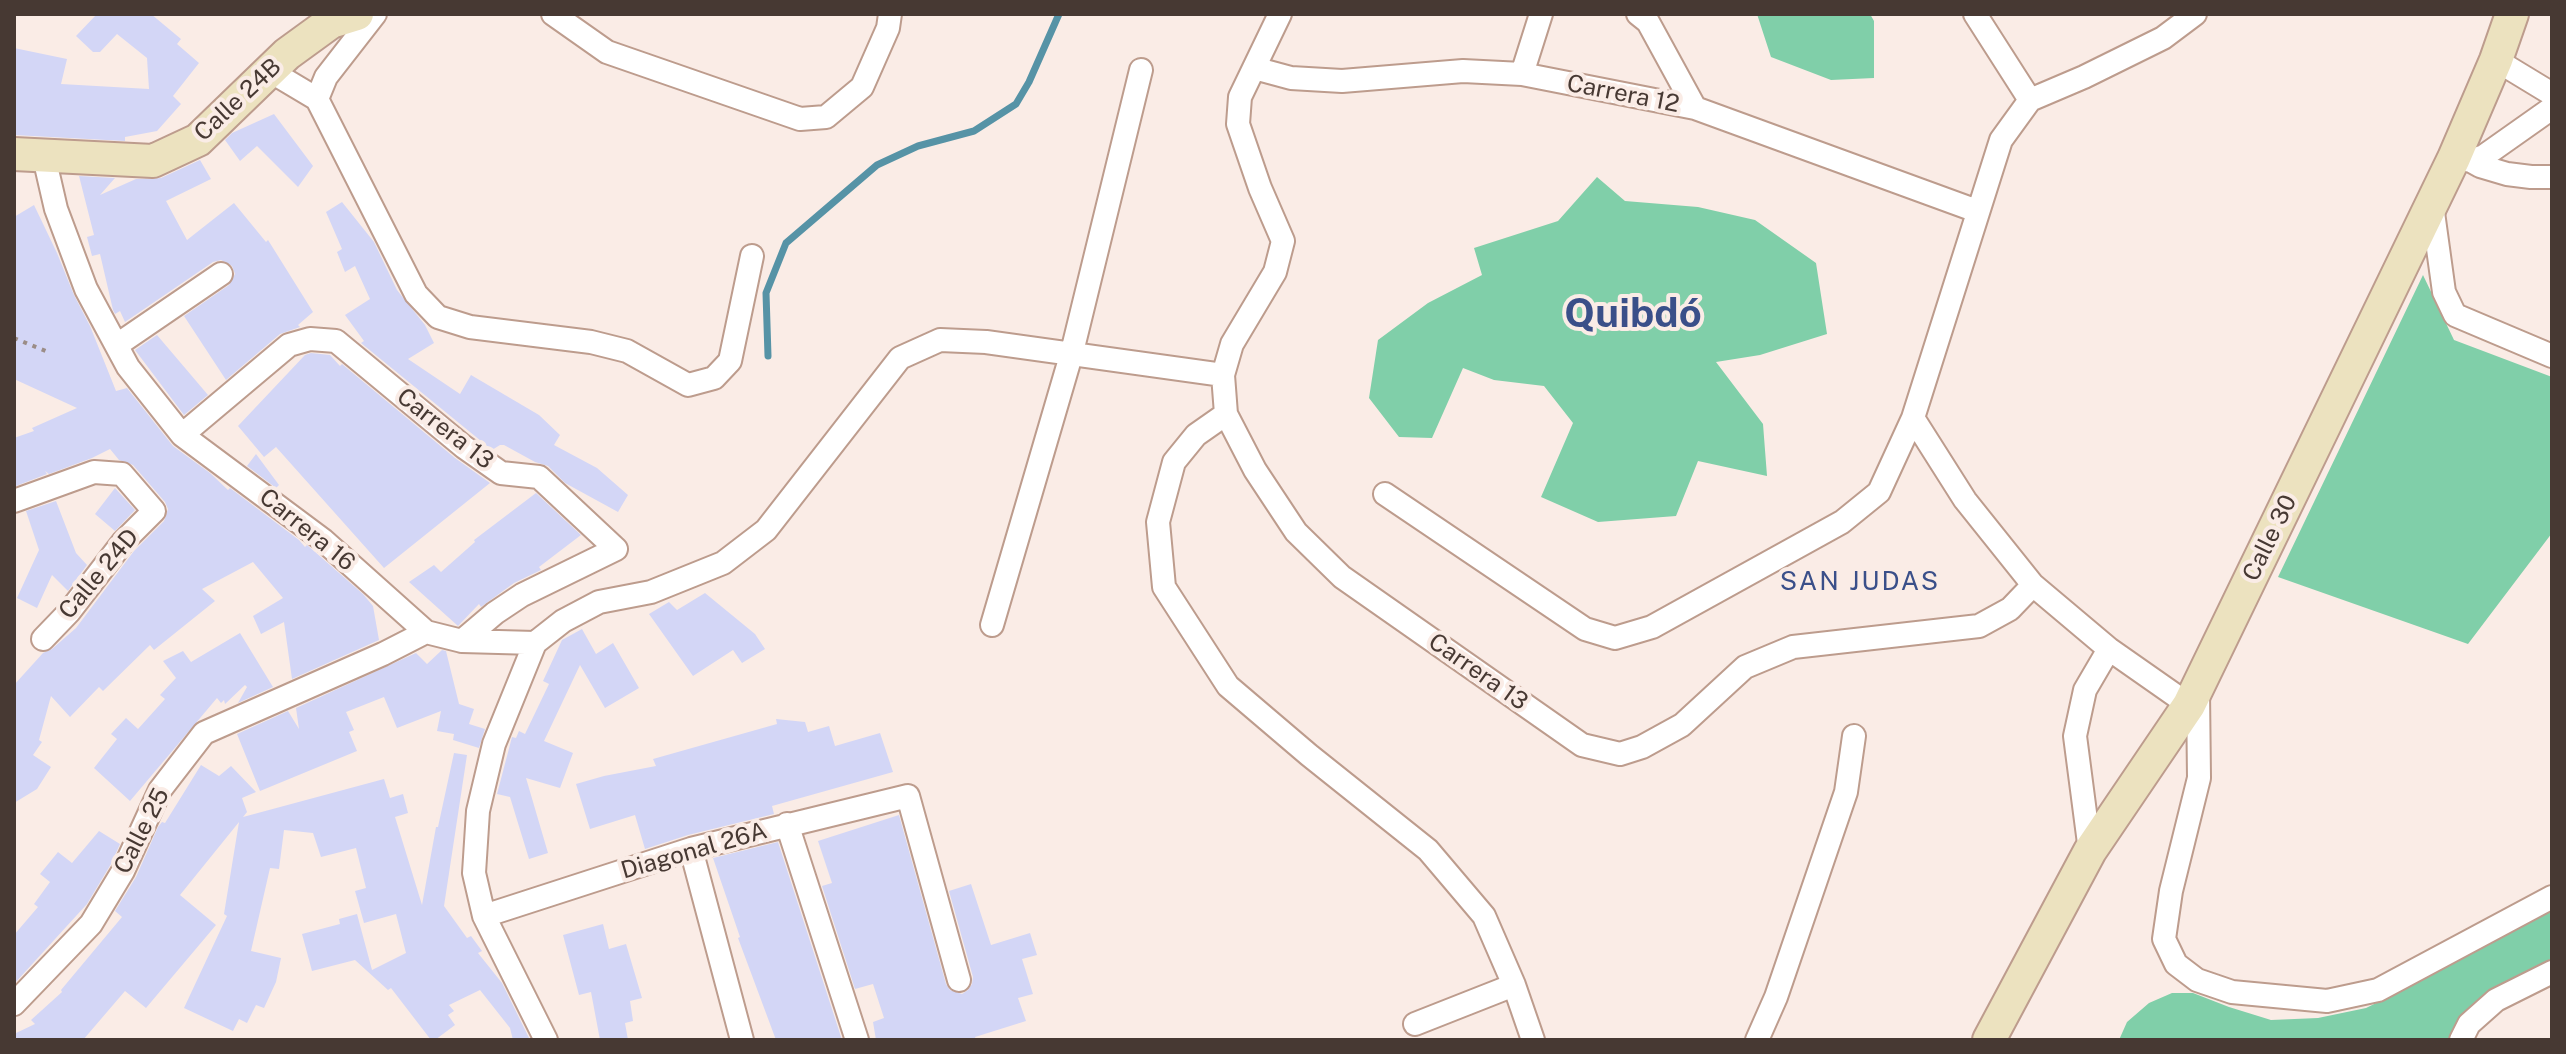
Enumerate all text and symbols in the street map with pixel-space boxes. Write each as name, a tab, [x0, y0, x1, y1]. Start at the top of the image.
street label: Calle 24B	[189, 53, 287, 147]
street label: Carrera 12	[1564, 69, 1682, 119]
district label: Quibdó	[1564, 291, 1702, 339]
street label: Carrera 13	[391, 382, 499, 476]
street label: Carrera 16	[253, 483, 361, 577]
street label: Calle 30	[2237, 490, 2303, 586]
street label: Calle 24D	[53, 523, 145, 625]
district label: SAN JUDAS	[1780, 566, 1940, 598]
street label: Carrera 13	[1423, 627, 1533, 717]
street label: Calle 25	[108, 783, 176, 879]
street label: Diagonal 26A	[618, 816, 770, 886]

